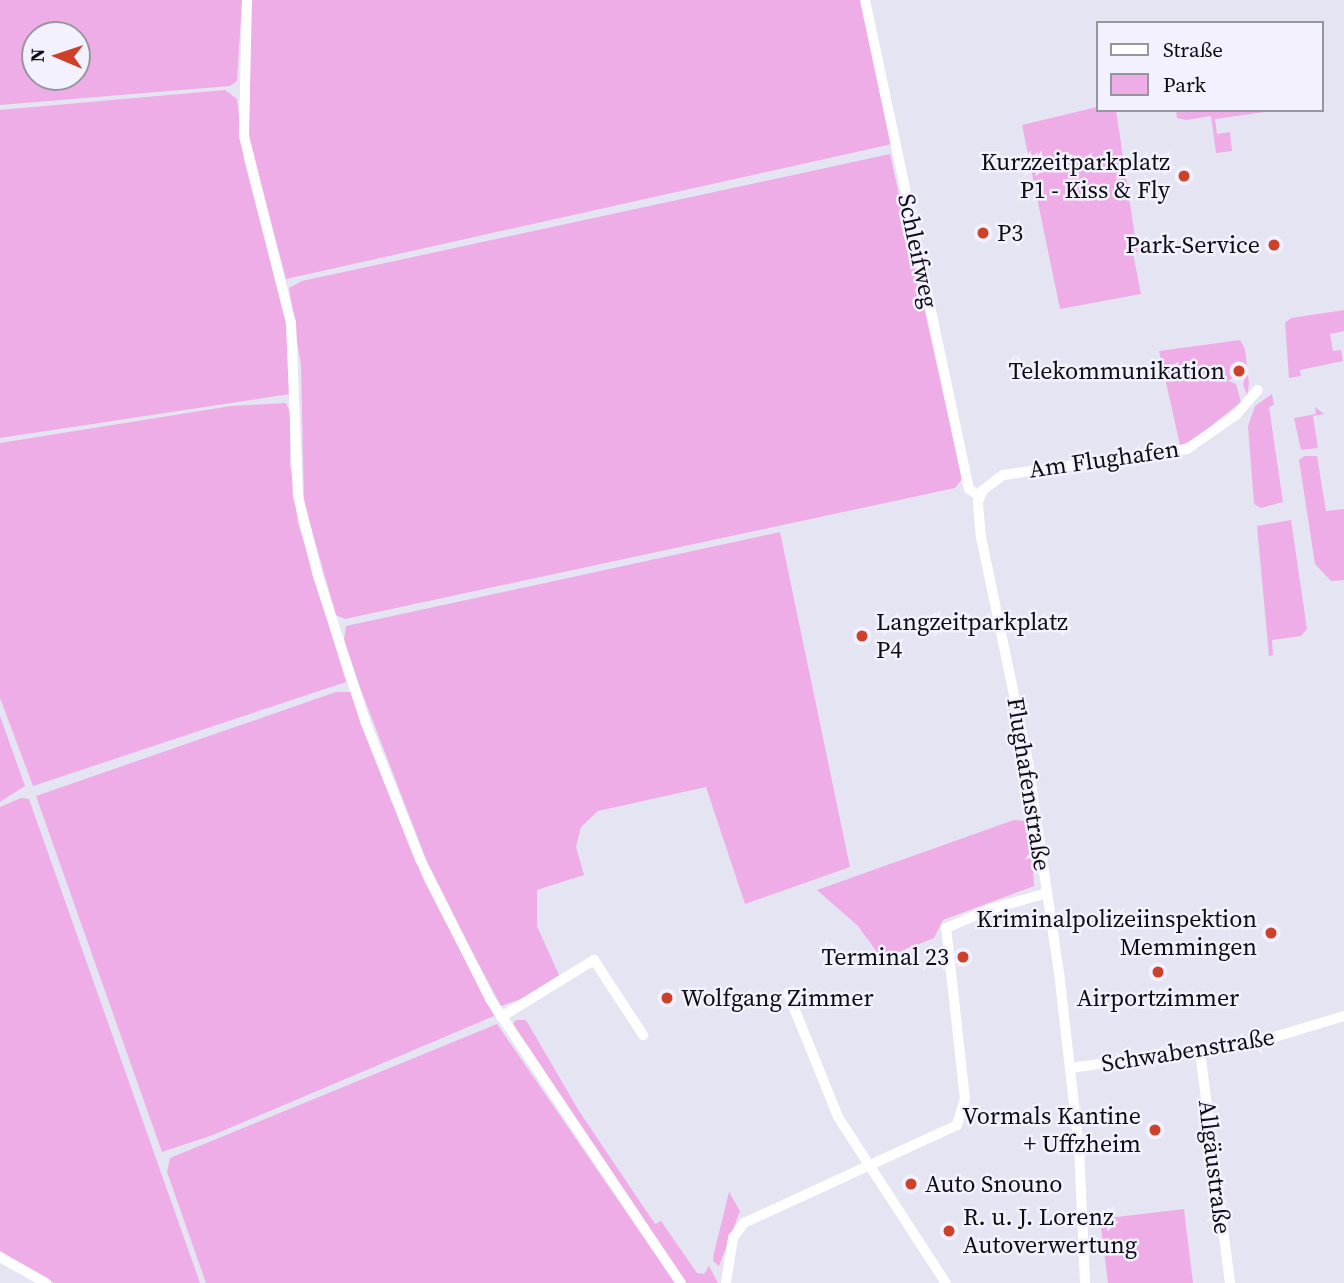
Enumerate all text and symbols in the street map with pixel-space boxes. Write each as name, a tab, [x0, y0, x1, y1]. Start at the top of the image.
north arrow	[21, 21, 91, 91]
legend	[1096, 21, 1323, 112]
text: Straße	[1163, 35, 1223, 64]
text: N	[24, 48, 50, 63]
text: Park	[1163, 70, 1206, 99]
place label: Kurzzeitparkplatz P1 - Kiss & Fly	[981, 148, 1170, 204]
marker: Kurzzeitparkplatz P1 - Kiss & Fly	[1176, 168, 1192, 184]
street label: Schleifweg	[892, 191, 944, 311]
place label: P3	[997, 219, 1023, 247]
marker: P3	[975, 225, 991, 241]
place label: Park-Service	[1126, 231, 1260, 259]
marker: Park-Service	[1266, 237, 1282, 253]
place label: Telekommunikation	[1008, 357, 1225, 385]
marker: Telekommunikation	[1231, 363, 1247, 379]
street label: Am Flughafen	[1027, 434, 1181, 484]
place label: Langzeitparkplatz P4	[876, 608, 1068, 664]
marker: Langzeitparkplatz P4	[854, 628, 870, 644]
street label: Flughafenstraße	[1001, 695, 1057, 873]
place label: Kriminalpolizeiinspektion Memmingen	[976, 905, 1257, 961]
marker: Kriminalpolizeiinspektion Memmingen	[1263, 925, 1279, 941]
place label: Terminal 23	[822, 943, 949, 971]
marker: Terminal 23	[955, 949, 971, 965]
marker: Airportzimmer	[1150, 964, 1166, 980]
place label: Wolfgang Zimmer	[681, 984, 874, 1012]
place label: Airportzimmer	[1077, 984, 1239, 1012]
marker: Wolfgang Zimmer	[659, 990, 675, 1006]
street label: Schwabenstraße	[1099, 1022, 1277, 1078]
street label: Allgäustraße	[1192, 1098, 1238, 1236]
place label: Vormals Kantine + Uffzheim	[962, 1102, 1141, 1158]
marker: Vormals Kantine + Uffzheim	[1147, 1122, 1163, 1138]
place label: Auto Snouno	[925, 1170, 1062, 1198]
marker: Auto Snouno	[903, 1176, 919, 1192]
place label: R. u. J. Lorenz Autoverwertung	[963, 1203, 1137, 1259]
marker: R. u. J. Lorenz Autoverwertung	[941, 1223, 957, 1239]

